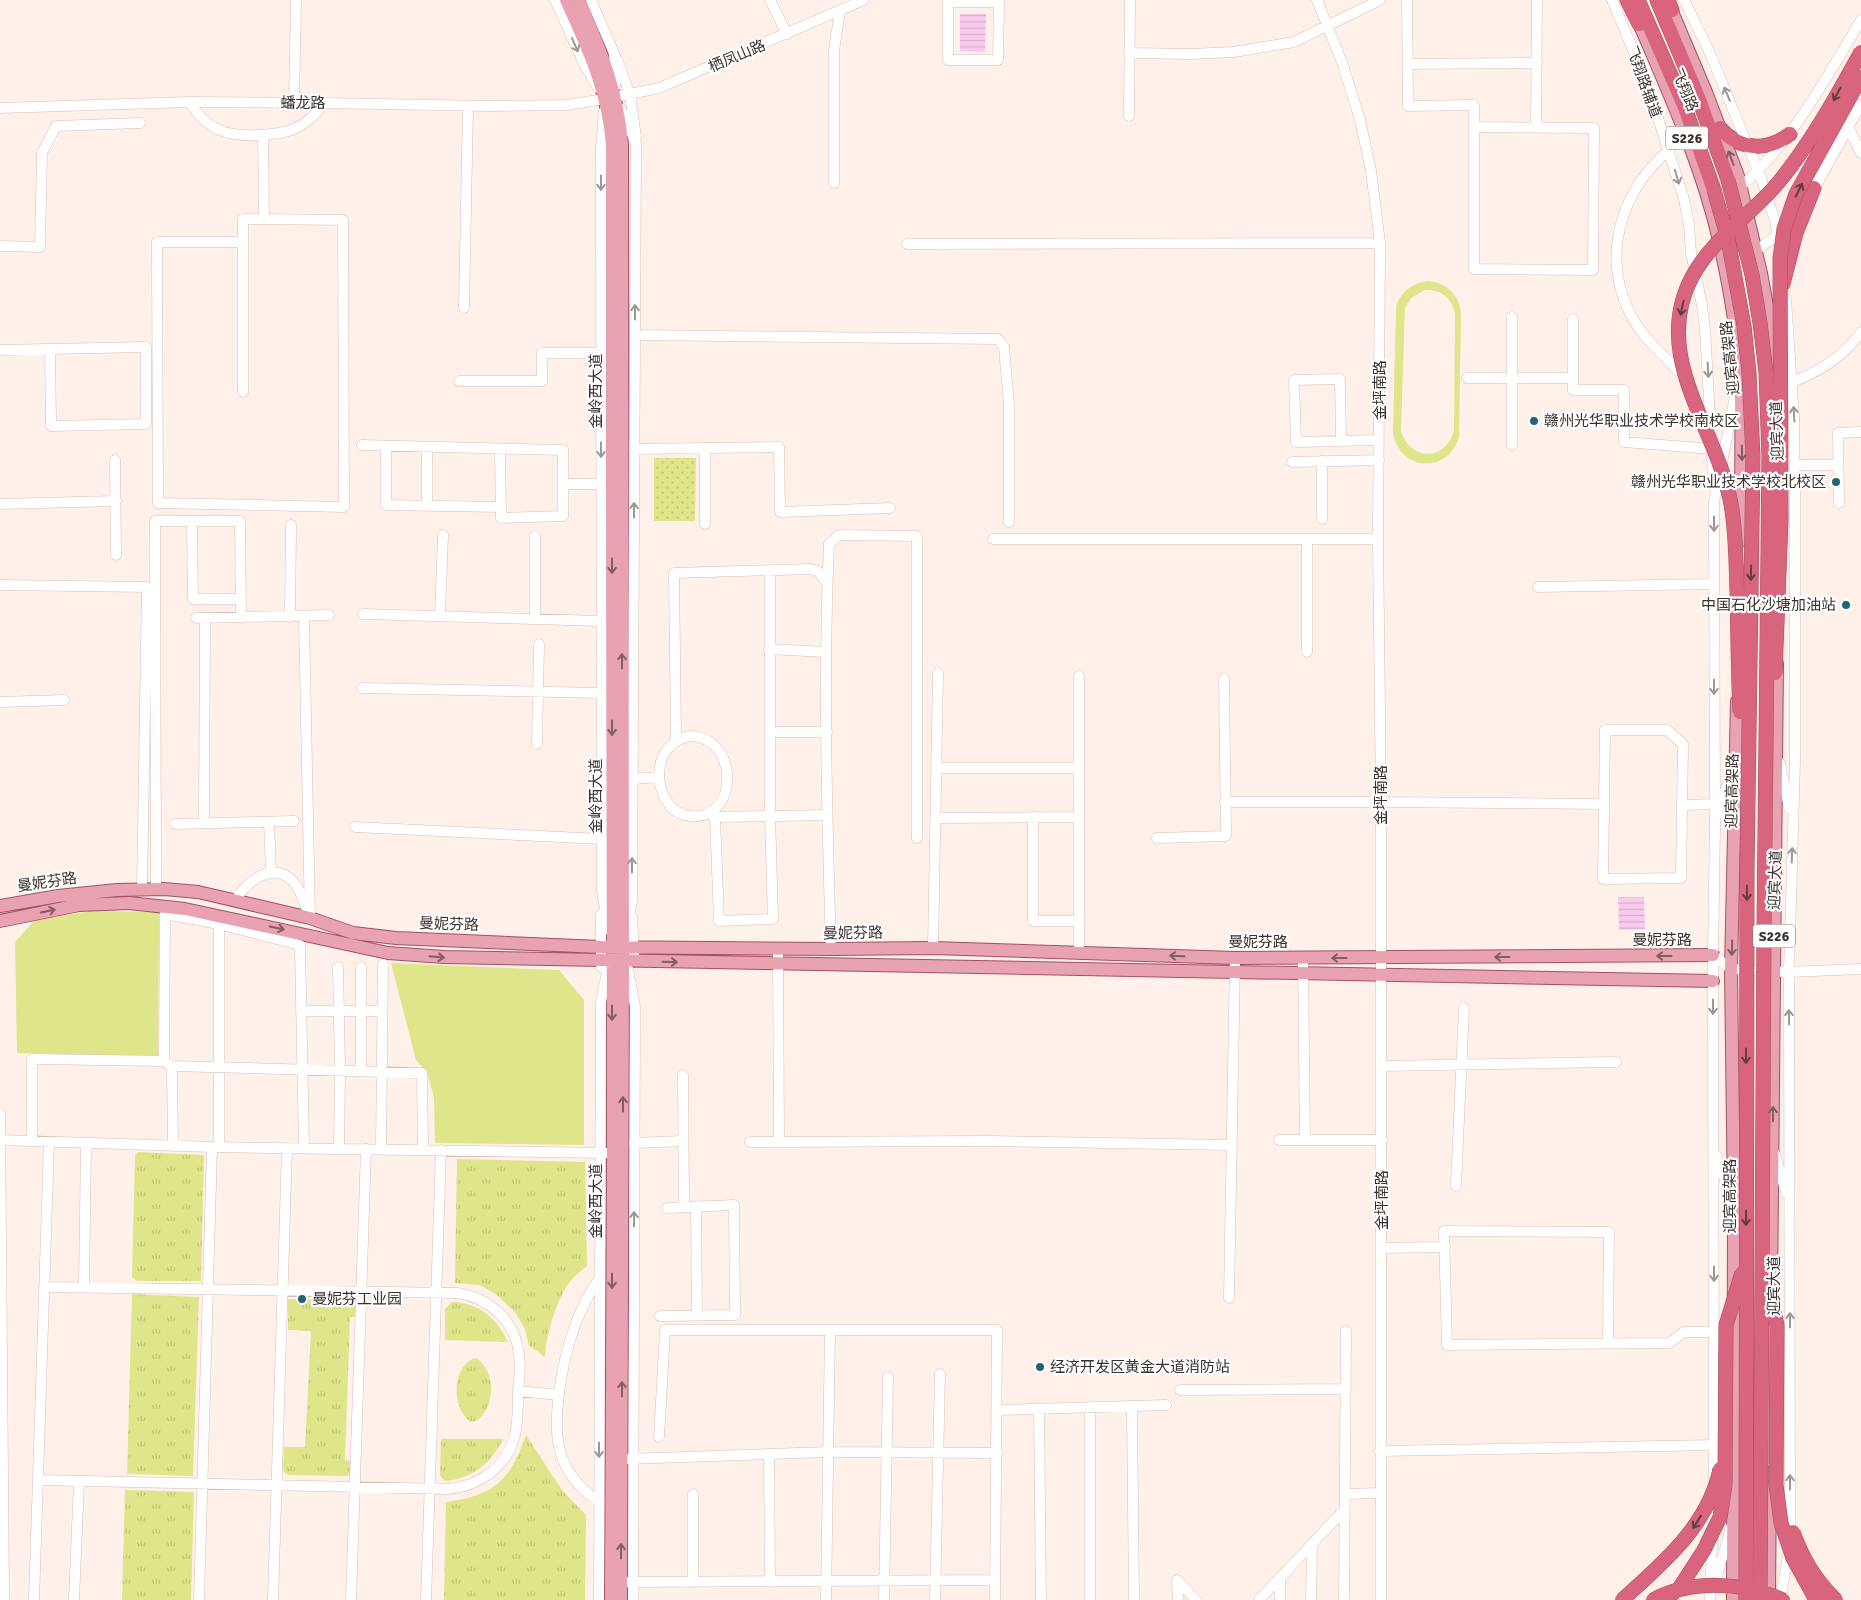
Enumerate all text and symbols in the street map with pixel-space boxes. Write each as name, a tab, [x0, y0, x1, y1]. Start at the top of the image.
street label: 栖凤山路	[706, 36, 768, 76]
one-way arrow	[570, 37, 580, 52]
street label: 飞翔路辅道	[1623, 44, 1665, 120]
street label: 飞翔路	[1668, 66, 1702, 114]
one-way arrow	[1721, 87, 1731, 102]
one-way arrow	[1832, 87, 1842, 102]
street label: 蟠龙路	[280, 94, 326, 112]
road number: S226	[1666, 126, 1708, 150]
one-way arrow	[1726, 151, 1735, 167]
one-way arrow	[1673, 168, 1683, 184]
one-way arrow	[596, 174, 606, 191]
one-way arrow	[1794, 183, 1804, 198]
one-way arrow	[1676, 300, 1686, 316]
one-way arrow	[630, 305, 640, 321]
street label: 迎宾高架路	[1717, 320, 1743, 396]
street label: 金岭西大道	[587, 353, 605, 429]
street label: 金坪南路	[1371, 360, 1389, 420]
one-way arrow	[1704, 362, 1713, 378]
street label: 迎宾大道	[1767, 401, 1787, 461]
one-way arrow	[1789, 407, 1798, 423]
place label: 赣州光华职业技术学校南校区	[1544, 412, 1739, 430]
marker: 赣州光华职业技术学校南校区	[1528, 415, 1540, 427]
one-way arrow	[596, 442, 606, 458]
one-way arrow	[1737, 444, 1747, 460]
place label: 赣州光华职业技术学校北校区	[1631, 473, 1826, 491]
marker: 赣州光华职业技术学校北校区	[1830, 476, 1842, 488]
one-way arrow	[629, 502, 639, 518]
one-way arrow	[1709, 516, 1719, 532]
one-way arrow	[607, 557, 617, 573]
one-way arrow	[1746, 565, 1755, 581]
place label: 中国石化沙塘加油站	[1701, 596, 1836, 614]
marker: 中国石化沙塘加油站	[1840, 599, 1852, 611]
one-way arrow	[617, 654, 627, 670]
one-way arrow	[1710, 679, 1719, 695]
one-way arrow	[607, 720, 617, 736]
street label: 迎宾高架路	[1722, 753, 1742, 829]
street label: 金岭西大道	[587, 758, 605, 834]
street label: 金坪南路	[1372, 765, 1390, 825]
one-way arrow	[1788, 847, 1797, 863]
street label: 迎宾大道	[1765, 850, 1785, 910]
one-way arrow	[627, 857, 637, 874]
street label: 曼妮芬路	[16, 869, 78, 895]
one-way arrow	[1742, 885, 1752, 901]
one-way arrow	[39, 906, 55, 916]
street label: 曼妮芬路	[419, 914, 479, 934]
street label: 曼妮芬路	[823, 923, 883, 943]
one-way arrow	[269, 924, 285, 934]
road number: S226	[1753, 924, 1795, 948]
street label: 曼妮芬路	[1632, 931, 1692, 949]
street label: 曼妮芬路	[1228, 933, 1288, 951]
one-way arrow	[1727, 939, 1736, 955]
one-way arrow	[1169, 951, 1185, 961]
one-way arrow	[1656, 951, 1672, 961]
one-way arrow	[429, 952, 445, 961]
one-way arrow	[1494, 952, 1510, 962]
one-way arrow	[1331, 953, 1348, 963]
one-way arrow	[661, 957, 677, 966]
one-way arrow	[1708, 998, 1718, 1015]
one-way arrow	[607, 1004, 617, 1021]
one-way arrow	[1785, 1009, 1794, 1025]
one-way arrow	[1741, 1048, 1751, 1064]
one-way arrow	[618, 1096, 628, 1112]
one-way arrow	[1768, 1106, 1778, 1122]
street label: 迎宾高架路	[1721, 1158, 1739, 1234]
street label: 金岭西大道	[587, 1163, 605, 1239]
street label: 金坪南路	[1373, 1170, 1391, 1230]
one-way arrow	[1741, 1210, 1751, 1226]
one-way arrow	[629, 1211, 639, 1228]
street label: 迎宾大道	[1765, 1256, 1783, 1316]
one-way arrow	[1709, 1266, 1719, 1282]
one-way arrow	[607, 1272, 617, 1288]
place label: 曼妮芬工业园	[312, 1290, 402, 1308]
marker: 曼妮芬工业园	[296, 1293, 308, 1305]
one-way arrow	[1785, 1312, 1795, 1328]
place label: 经济开发区黄金大道消防站	[1050, 1358, 1230, 1376]
marker: 经济开发区黄金大道消防站	[1034, 1361, 1046, 1373]
one-way arrow	[617, 1381, 627, 1398]
one-way arrow	[594, 1442, 604, 1458]
one-way arrow	[1785, 1474, 1795, 1490]
one-way arrow	[1691, 1514, 1701, 1528]
one-way arrow	[616, 1544, 626, 1560]

